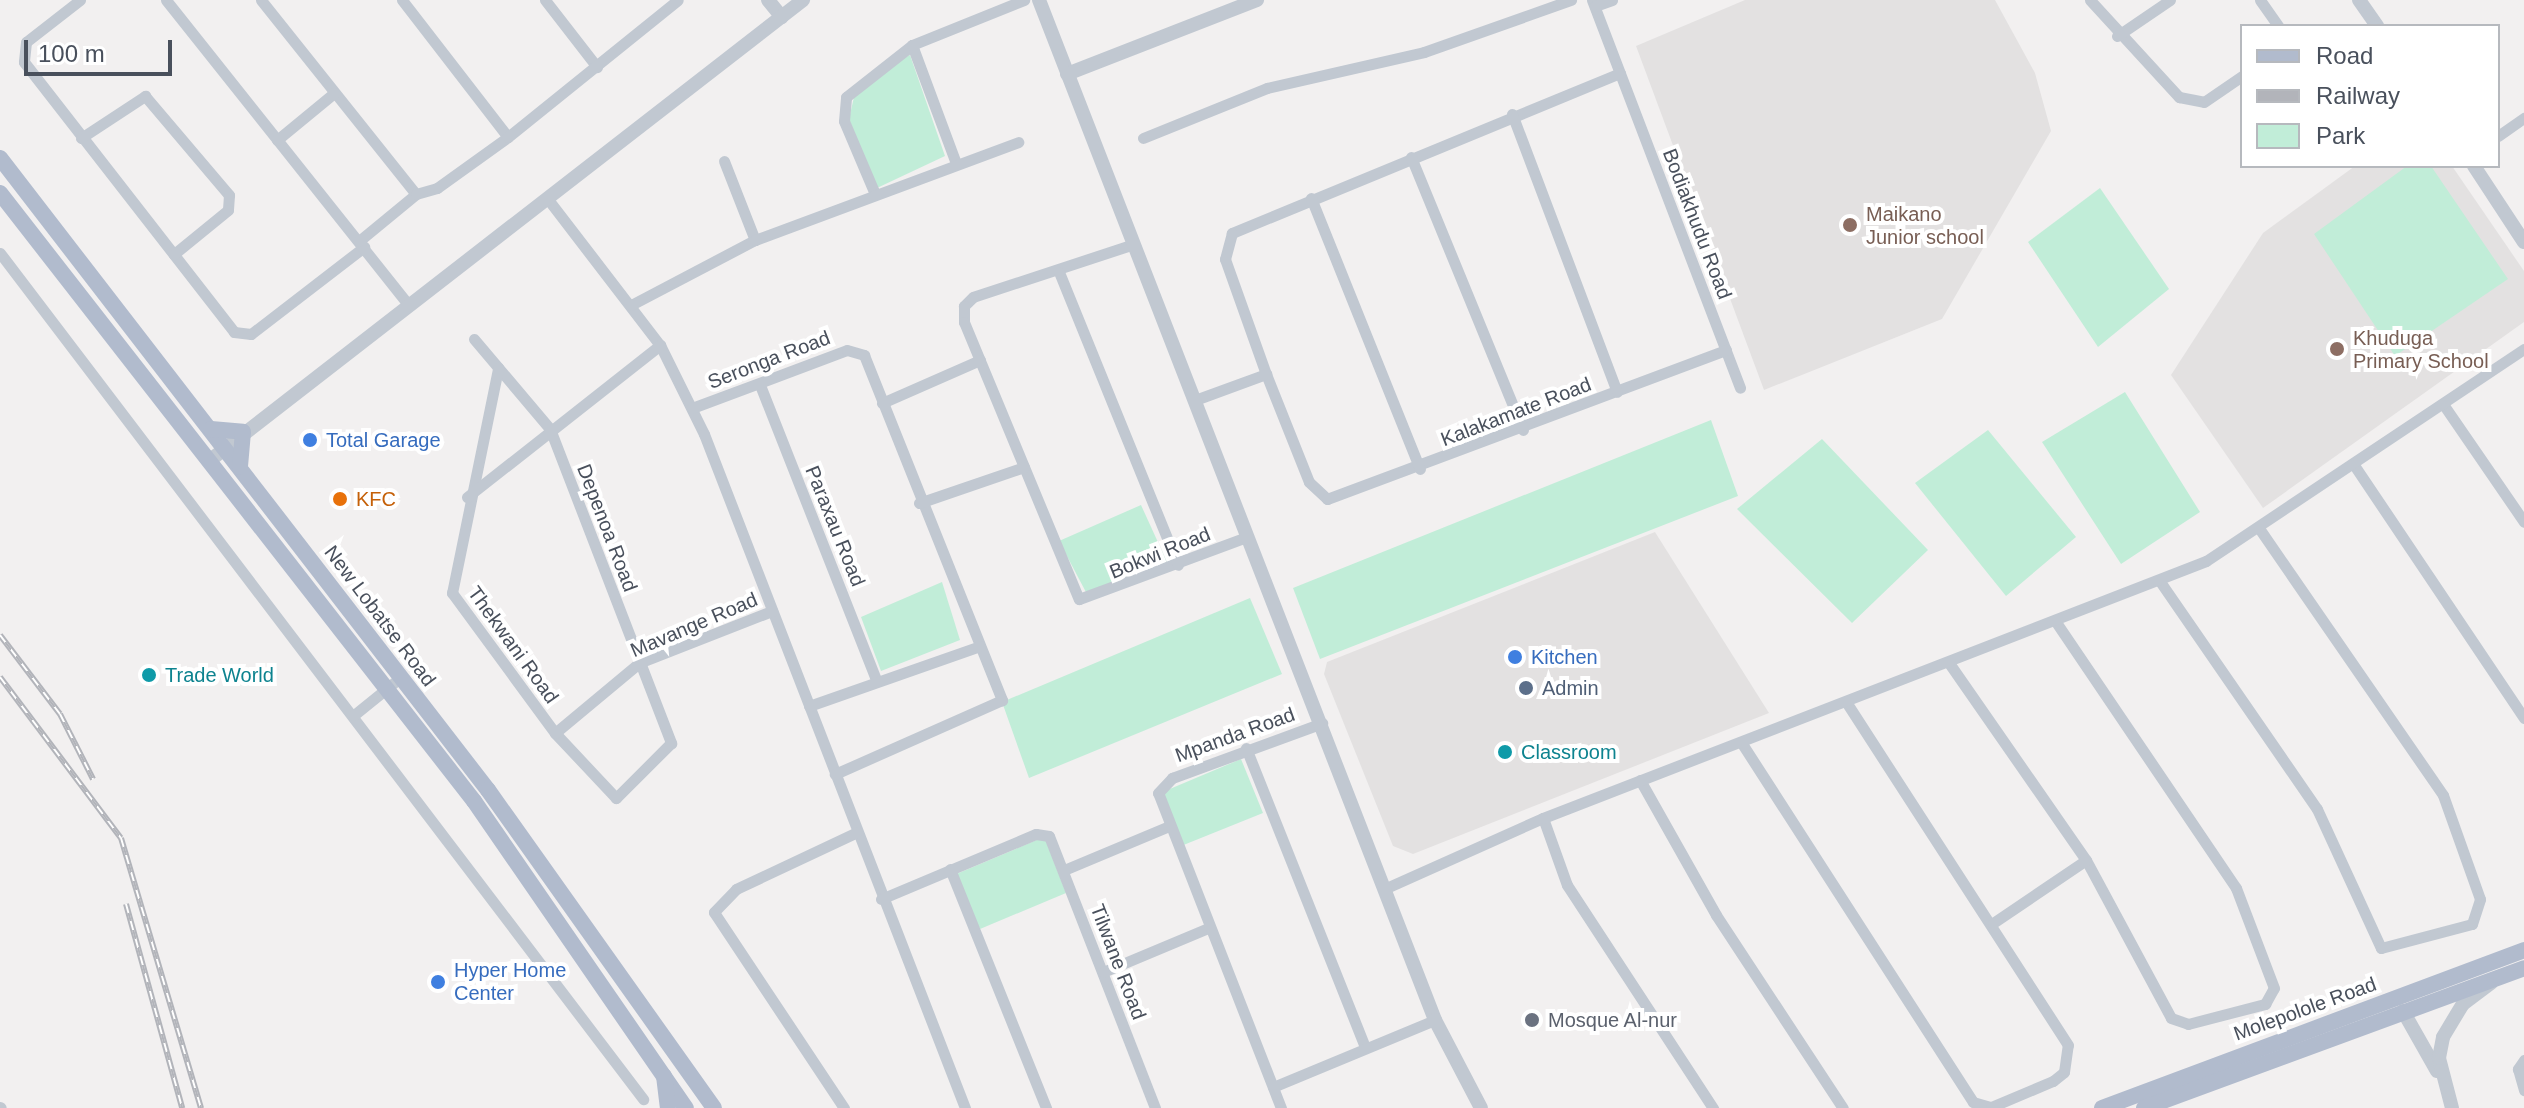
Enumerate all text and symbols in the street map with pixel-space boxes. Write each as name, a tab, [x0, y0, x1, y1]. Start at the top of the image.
scale bar	[28, 24, 176, 74]
legend	[2240, 24, 2500, 168]
text: 100 m	[38, 40, 105, 67]
text: Road	[2316, 42, 2373, 69]
text: Railway	[2316, 82, 2400, 109]
text: Park	[2316, 122, 2365, 149]
street label: Bodiakhudu Road	[1657, 145, 1737, 303]
place label: Maikano Junior school	[1866, 202, 1984, 249]
marker: Maikano Junior school	[1841, 216, 1859, 234]
street label: Seronga Road	[704, 326, 834, 394]
place label: Khuduga Primary School	[2353, 326, 2489, 373]
marker: Khuduga Primary School	[2328, 340, 2346, 358]
street label: Kalakamate Road	[1437, 372, 1595, 452]
place label: Total Garage	[326, 428, 441, 452]
marker: Total Garage	[301, 431, 319, 449]
street label: Depenoa Road	[572, 461, 642, 595]
street label: Paraxau Road	[800, 462, 870, 590]
place label: KFC	[356, 487, 396, 511]
marker: KFC	[331, 490, 349, 508]
street label: Bokwi Road	[1106, 522, 1214, 584]
street label: New Lobatse Road	[319, 541, 441, 691]
street label: Thekwani Road	[462, 582, 564, 708]
street label: Mavange Road	[627, 587, 761, 663]
place label: Kitchen	[1531, 645, 1598, 669]
marker: Kitchen	[1506, 648, 1524, 666]
place label: Trade World	[165, 663, 274, 687]
marker: Trade World	[140, 666, 158, 684]
place label: Admin	[1542, 676, 1599, 700]
marker: Admin	[1517, 679, 1535, 697]
street label: Mpanda Road	[1172, 702, 1298, 768]
place label: Classroom	[1521, 740, 1617, 764]
marker: Classroom	[1496, 743, 1514, 761]
street label: Tilwane Road	[1085, 901, 1151, 1023]
place label: Hyper Home Center	[454, 958, 566, 1005]
street label: Molepolole Road	[2230, 972, 2380, 1046]
marker: Hyper Home Center	[429, 973, 447, 991]
place label: Mosque Al-nur	[1548, 1008, 1678, 1032]
marker: Mosque Al-nur	[1523, 1011, 1541, 1029]

